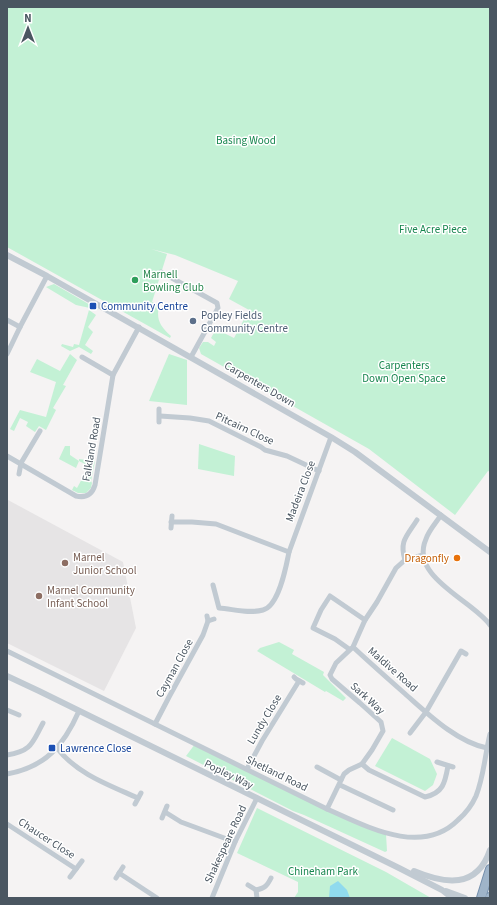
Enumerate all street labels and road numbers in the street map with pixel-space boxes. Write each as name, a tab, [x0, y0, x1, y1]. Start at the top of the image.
street label: Carpenters Down	[222, 358, 298, 411]
street label: Pitcairn Close	[213, 408, 277, 449]
street label: Falkland Road	[78, 416, 105, 482]
street label: Madeira Close	[282, 458, 319, 524]
street label: Cayman Close	[152, 636, 197, 700]
street label: Maldive Road	[365, 644, 421, 695]
street label: Sark Way	[347, 679, 388, 718]
street label: Lundy Close	[244, 691, 285, 747]
street label: Shetland Road	[243, 752, 310, 795]
street label: Popley Way	[202, 756, 256, 793]
street label: Shakespeare Road	[201, 803, 250, 886]
street label: Chaucer Close	[15, 814, 79, 863]

